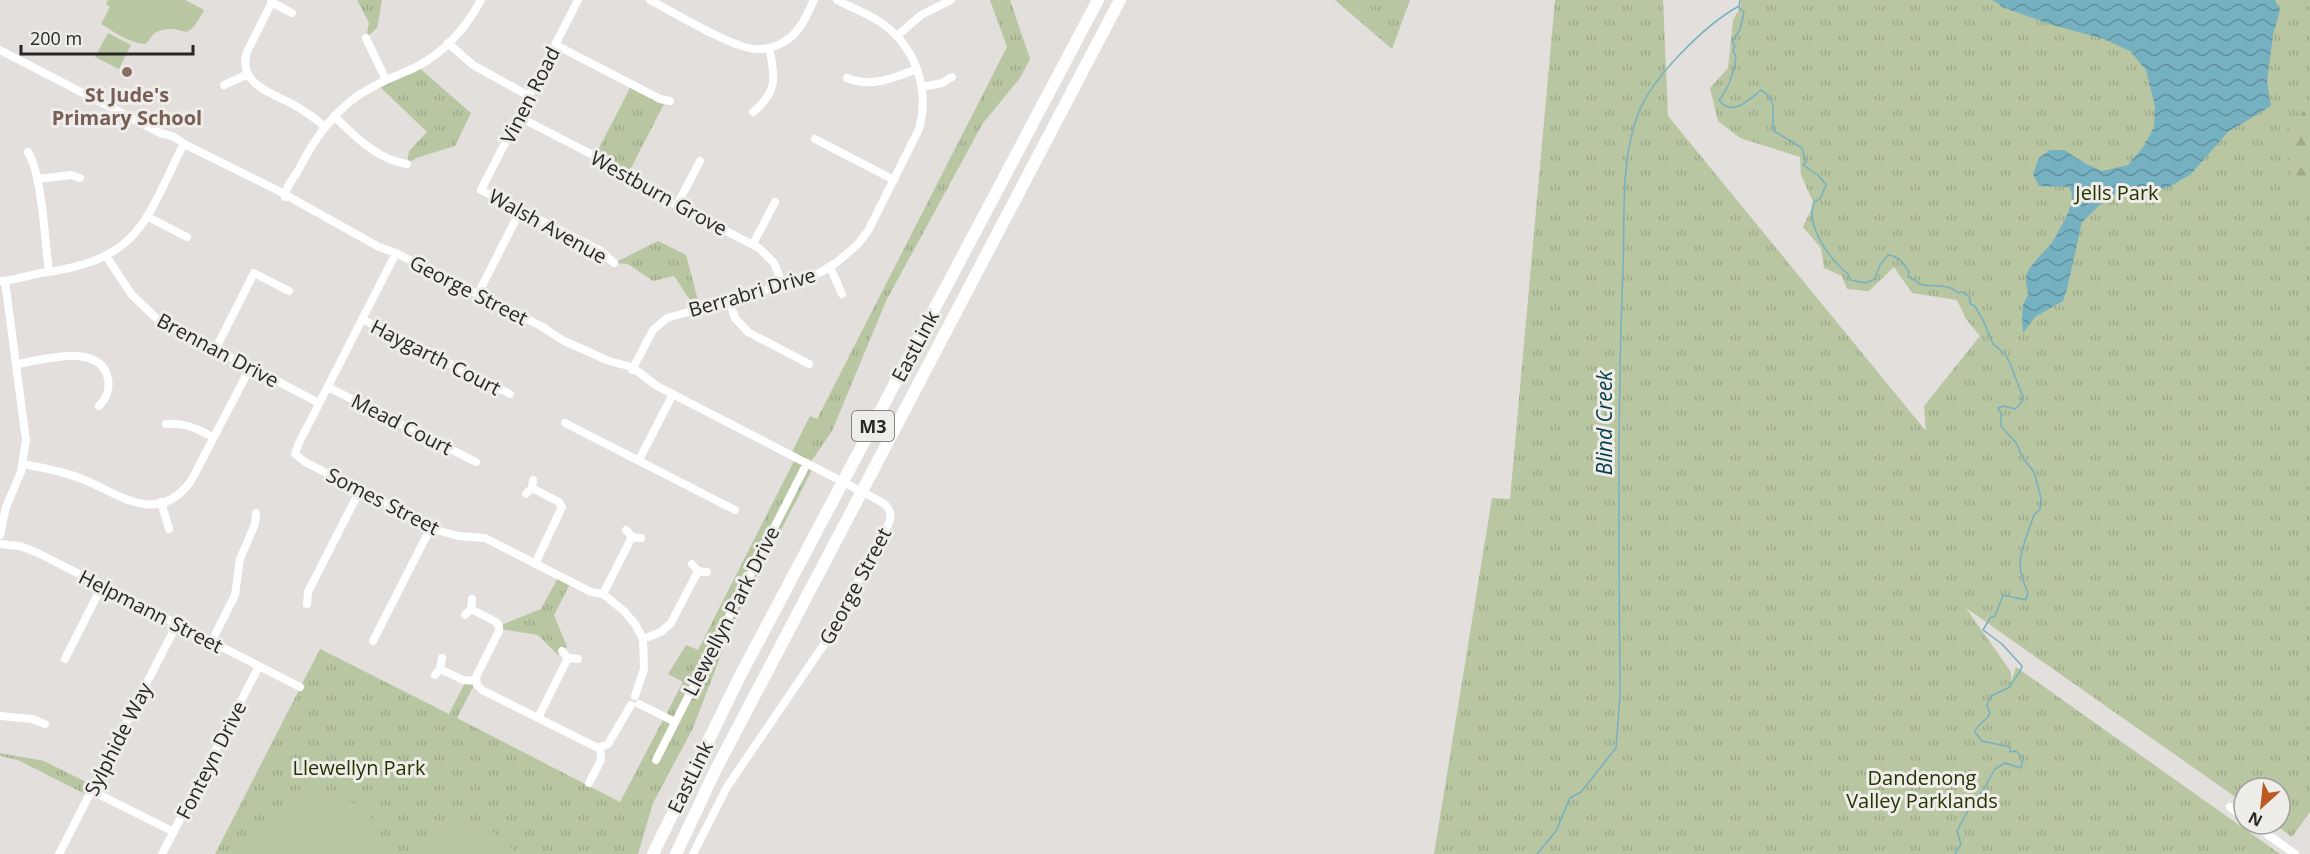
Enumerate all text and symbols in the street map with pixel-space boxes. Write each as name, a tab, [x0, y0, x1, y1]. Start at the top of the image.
scale bar	[21, 18, 194, 56]
text: 200 m	[30, 26, 82, 50]
street label: Vinen Road	[494, 42, 566, 148]
marker: St Jude's Primary School	[120, 65, 134, 79]
place label: St Jude's Primary School	[52, 81, 202, 131]
street label: Westburn Grove	[586, 144, 732, 242]
park label: Jells Park	[2073, 179, 2159, 206]
street label: Walsh Avenue	[484, 182, 612, 270]
street label: George Street	[405, 249, 533, 331]
street label: Berrabri Drive	[685, 261, 819, 323]
street label: EastLink	[885, 305, 945, 386]
street label: Brennan Drive	[152, 307, 284, 393]
street label: Haygarth Court	[366, 313, 506, 401]
water label: Blind Creek	[1590, 370, 1618, 475]
street label: Mead Court	[347, 387, 457, 461]
road number: M3	[852, 411, 894, 441]
street label: Somes Street	[322, 461, 444, 541]
street label: Llewellyn Park Drive	[677, 522, 785, 700]
street label: George Street	[813, 523, 897, 649]
street label: Helpmann Street	[74, 563, 228, 659]
street label: Sylphide Way	[78, 677, 159, 800]
street label: Fonteyn Drive	[170, 696, 252, 824]
street label: EastLink	[661, 736, 719, 818]
park label: Llewellyn Park	[293, 754, 426, 781]
park label: Dandenong Valley Parklands	[1846, 764, 1998, 814]
north arrow	[2232, 776, 2292, 836]
text: N	[2244, 807, 2266, 832]

